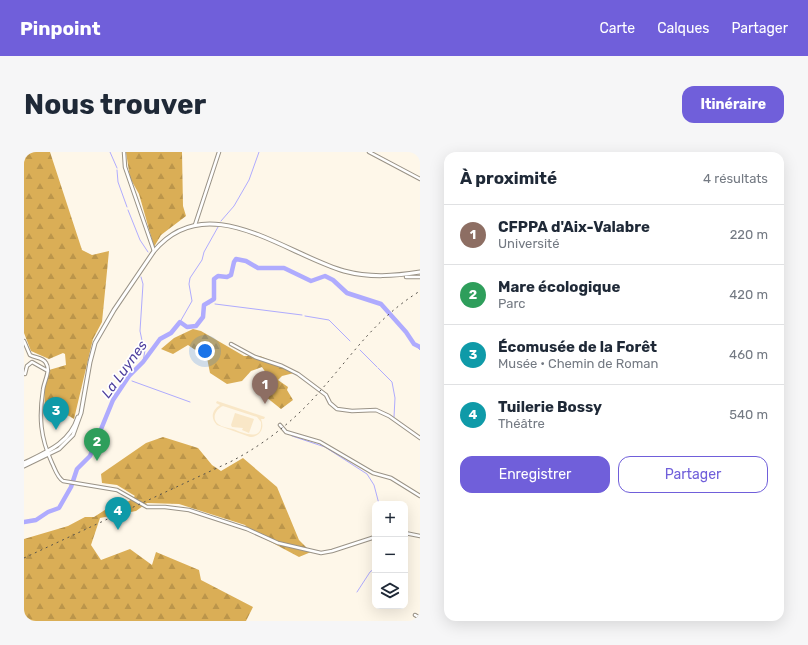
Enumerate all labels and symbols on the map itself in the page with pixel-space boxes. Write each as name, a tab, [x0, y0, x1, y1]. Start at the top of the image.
water label: La Luynes	[98, 337, 151, 401]
your location	[195, 341, 215, 361]
pin: 1	[252, 371, 278, 404]
pin: 3	[43, 397, 69, 430]
pin: 2	[84, 428, 110, 461]
pin: 4	[105, 497, 131, 530]

